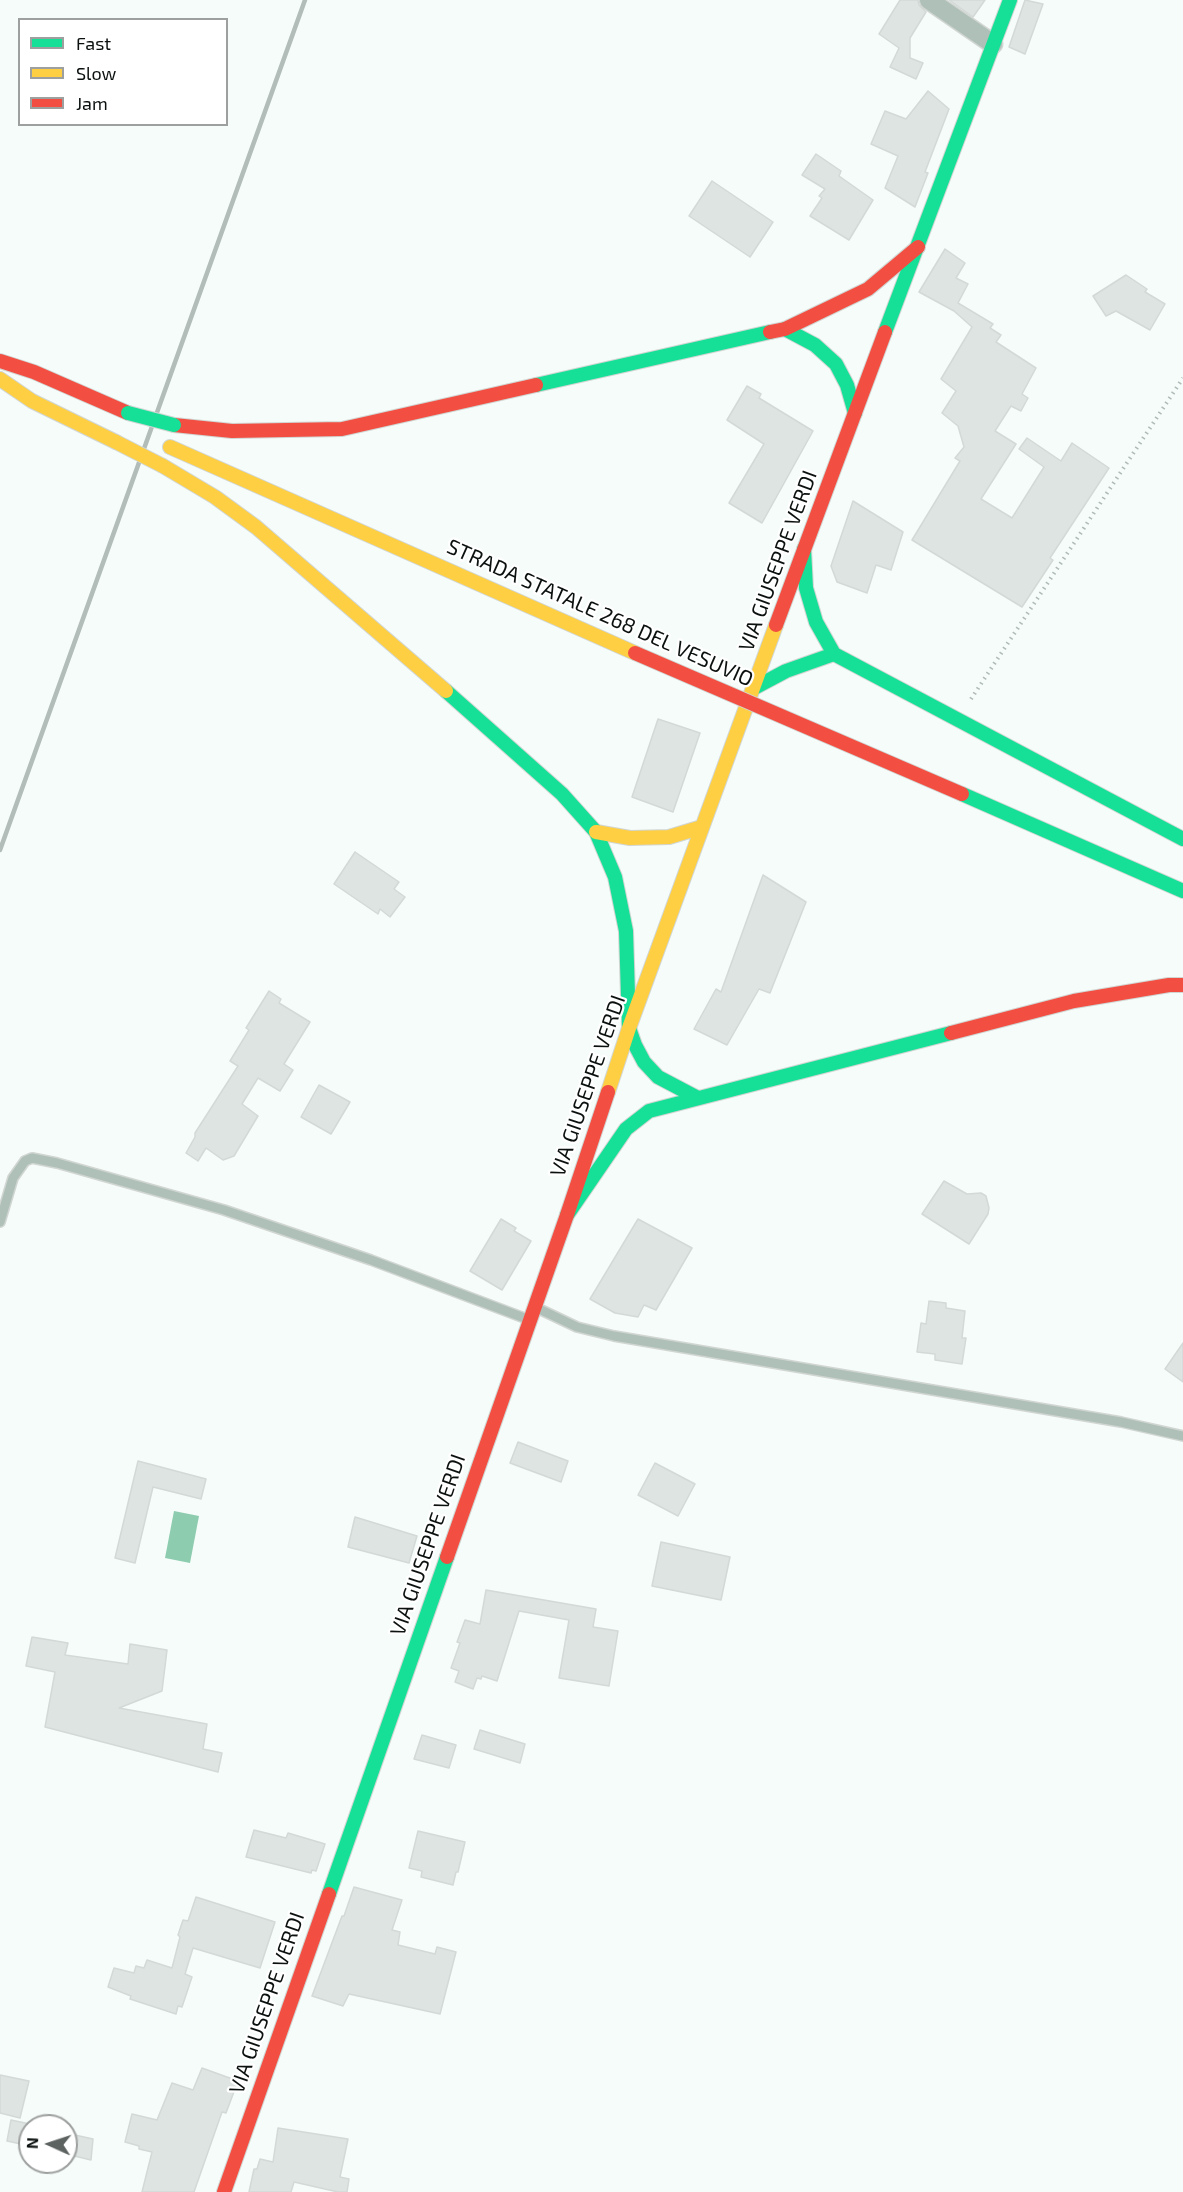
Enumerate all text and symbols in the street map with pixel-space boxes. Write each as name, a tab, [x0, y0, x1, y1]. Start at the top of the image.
legend	[18, 18, 228, 126]
text: Fast	[76, 32, 111, 54]
text: Slow	[76, 62, 116, 84]
text: Jam	[76, 92, 108, 114]
street label: VIA GIUSEPPE VERDI	[734, 467, 822, 655]
street label: STRADA STATALE 268 DEL VESUVIO	[443, 534, 757, 692]
street label: VIA GIUSEPPE VERDI	[545, 992, 631, 1180]
street label: VIA GIUSEPPE VERDI	[385, 1451, 471, 1639]
street label: VIA GIUSEPPE VERDI	[224, 1909, 310, 2097]
north arrow	[18, 2114, 78, 2174]
text: N	[22, 2137, 41, 2149]

